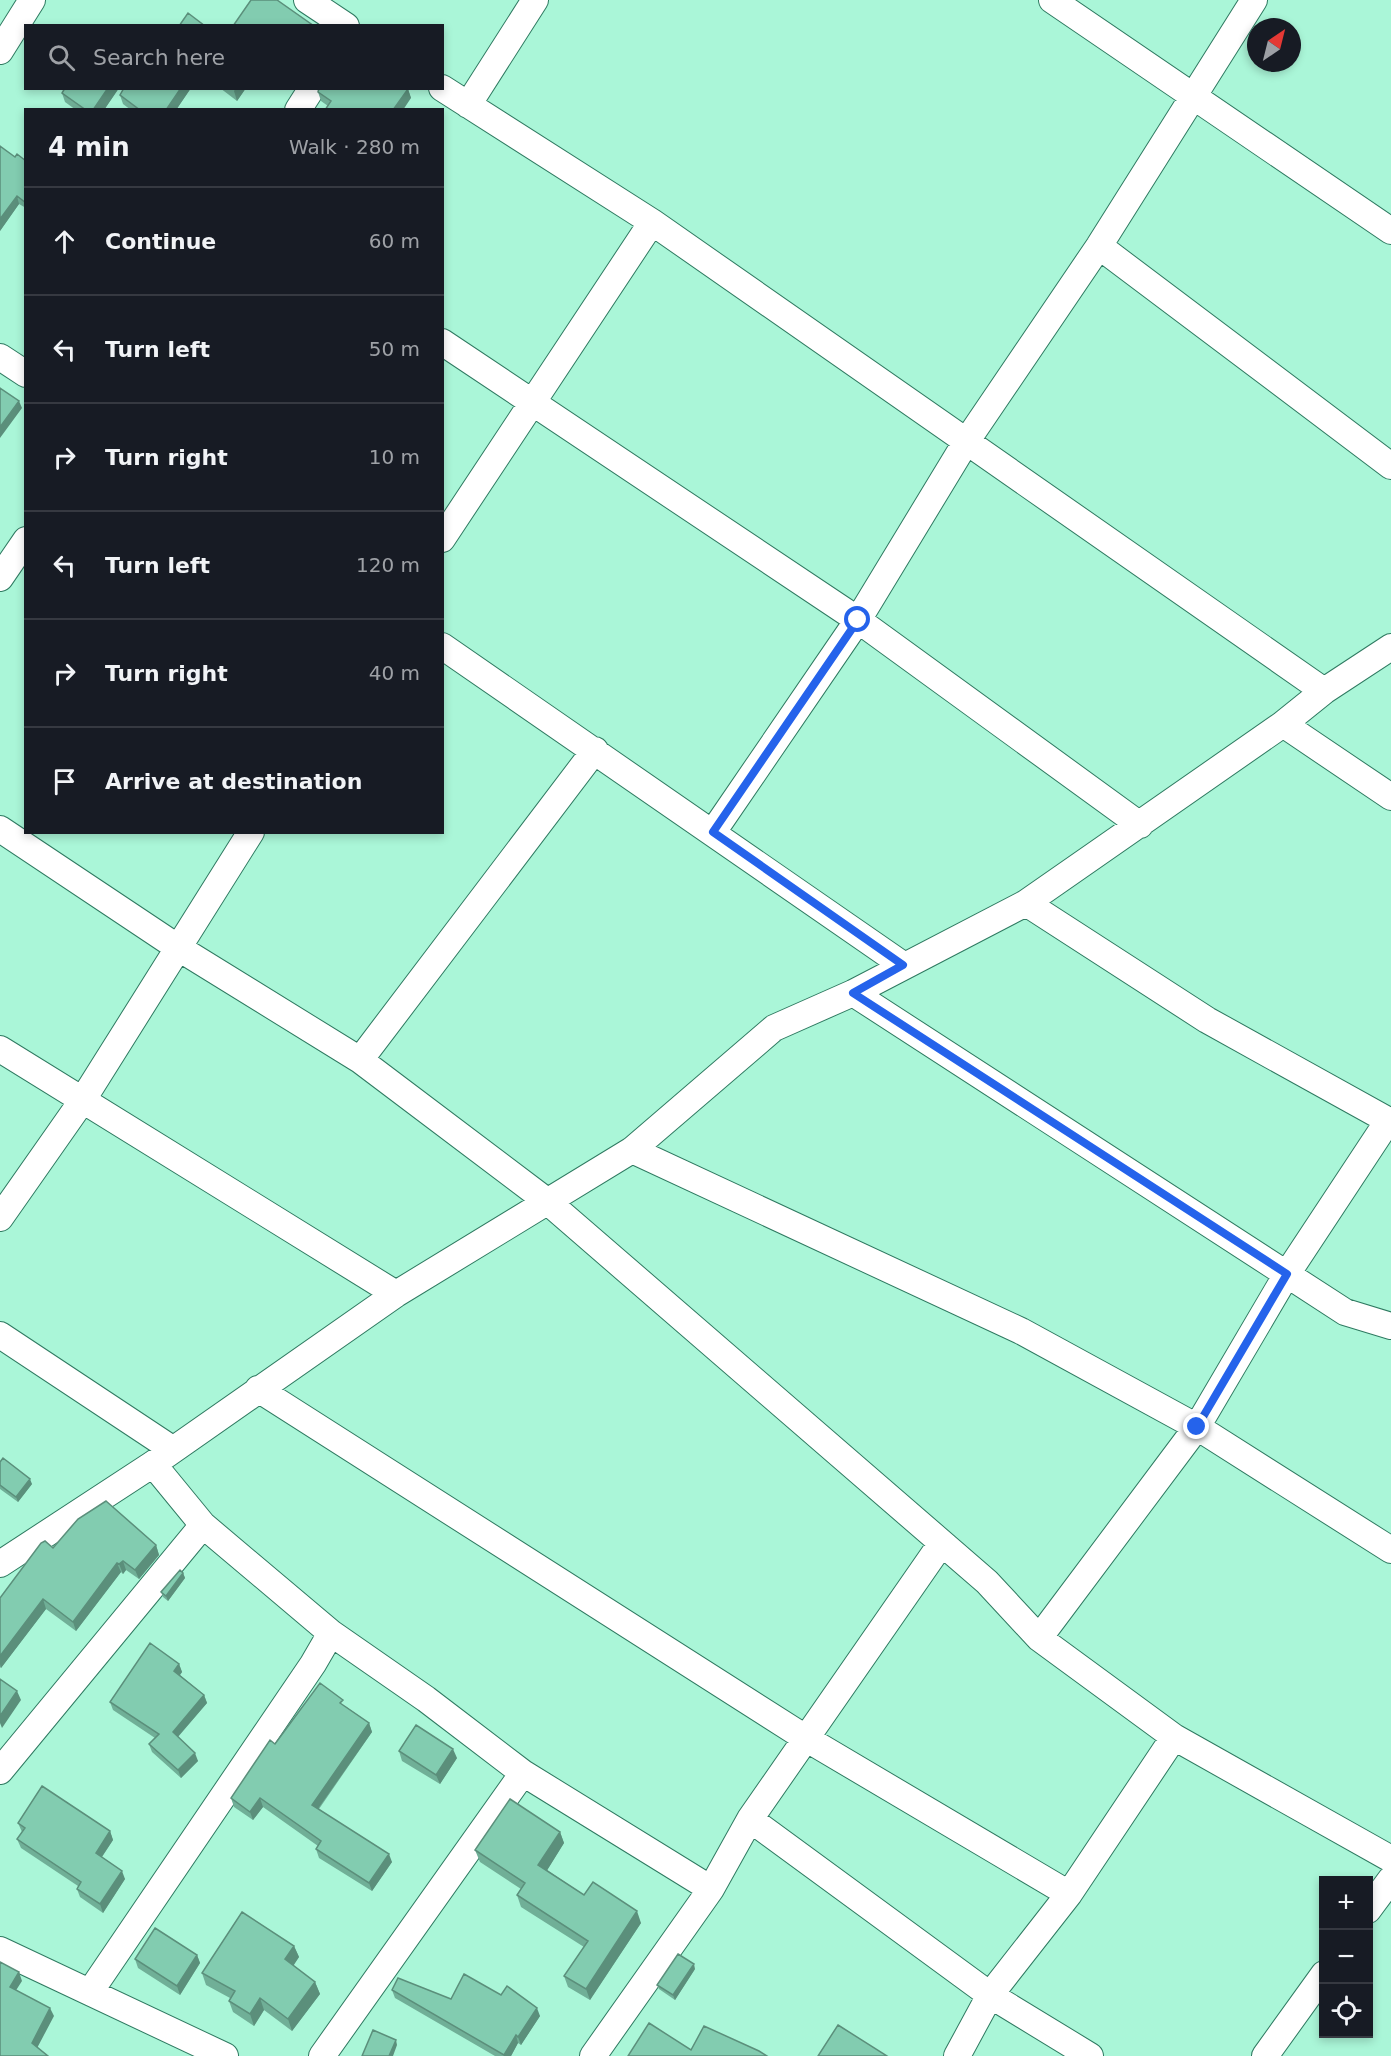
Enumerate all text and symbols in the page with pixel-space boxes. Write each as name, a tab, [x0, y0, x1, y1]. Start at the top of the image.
north arrow	[1247, 18, 1301, 72]
search box	[24, 24, 444, 90]
icon: search	[45, 41, 78, 74]
text: Search here	[93, 45, 225, 70]
text: 4 min	[48, 132, 130, 162]
text: Walk · 280 m	[289, 135, 420, 159]
icon: ahead	[48, 225, 81, 258]
text: Continue	[105, 229, 216, 254]
text: 60 m	[369, 229, 420, 253]
icon: left	[48, 333, 81, 366]
text: Turn left	[105, 337, 210, 362]
text: 50 m	[369, 337, 420, 361]
icon: right	[48, 441, 81, 474]
text: Turn right	[105, 445, 228, 470]
text: 10 m	[369, 445, 420, 469]
icon: left	[48, 549, 81, 582]
text: Turn left	[105, 553, 210, 578]
text: 120 m	[356, 553, 420, 577]
route start	[844, 606, 870, 632]
icon: right	[48, 657, 81, 690]
text: Turn right	[105, 661, 228, 686]
text: 40 m	[369, 661, 420, 685]
icon: arrive	[48, 765, 81, 798]
text: Arrive at destination	[105, 769, 362, 794]
route end	[1183, 1413, 1209, 1439]
map controls	[1319, 1876, 1373, 2038]
button: +	[1319, 1876, 1373, 1930]
button: −	[1319, 1930, 1373, 1984]
button: locate	[1319, 1984, 1373, 2038]

